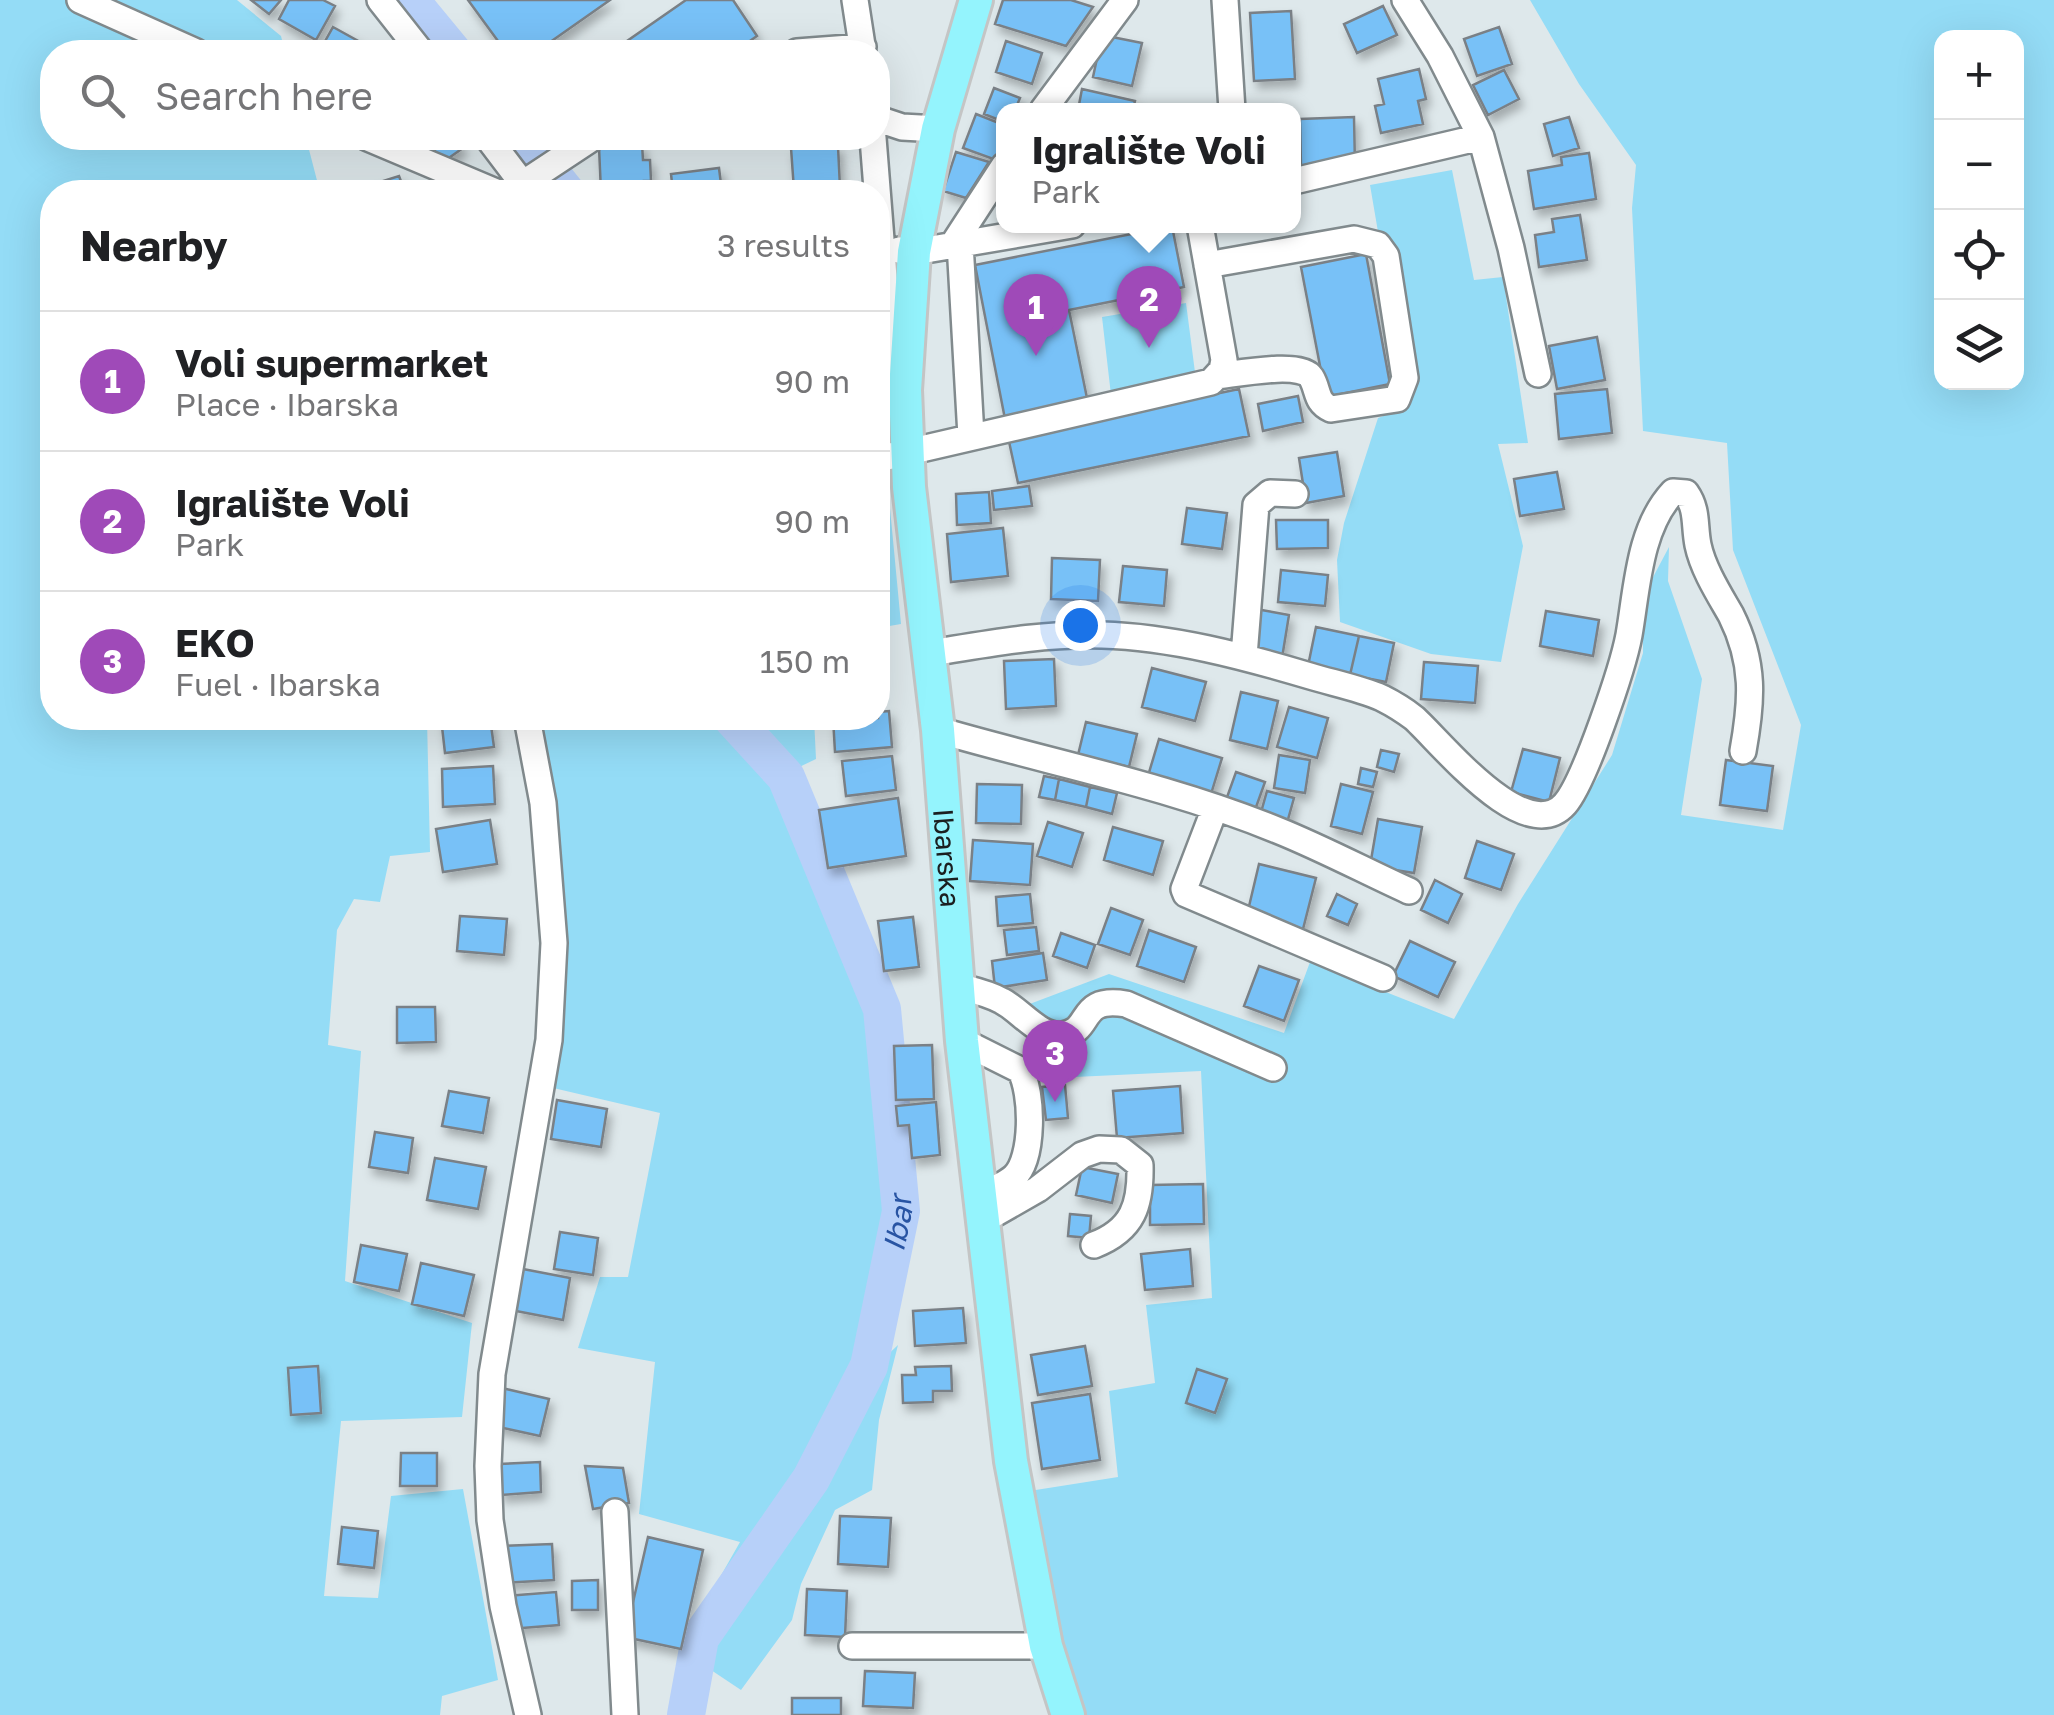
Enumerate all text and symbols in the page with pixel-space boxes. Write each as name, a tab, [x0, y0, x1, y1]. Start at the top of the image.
map controls	[1934, 30, 2024, 390]
button: +	[1934, 30, 2024, 120]
search box	[40, 40, 890, 150]
icon: search	[75, 68, 130, 123]
text: Search here	[155, 73, 373, 118]
popup	[996, 103, 1301, 233]
button: −	[1934, 120, 2024, 210]
text: Igralište Voli	[1031, 127, 1266, 172]
text: Park	[1031, 172, 1100, 210]
button: locate	[1934, 210, 2024, 300]
text: Nearby	[80, 220, 228, 270]
text: 3 results	[717, 226, 850, 264]
pin: 2	[1116, 266, 1182, 348]
pin: 1	[1004, 274, 1068, 356]
button: layers	[1934, 300, 2024, 390]
text: Voli supermarket	[175, 340, 488, 385]
text: 1	[104, 362, 121, 400]
text: 90 m	[774, 362, 850, 400]
text: Place · Ibarska	[175, 385, 399, 423]
text: Igralište Voli	[175, 480, 410, 525]
text: 2	[103, 502, 122, 540]
text: 90 m	[774, 502, 850, 540]
text: Park	[175, 525, 244, 563]
your location	[1055, 600, 1106, 651]
text: EKO	[175, 620, 255, 665]
text: 3	[103, 642, 122, 680]
text: 150 m	[760, 642, 850, 680]
text: Fuel · Ibarska	[175, 665, 381, 703]
street label: Ibarska	[928, 807, 968, 908]
pin: 3	[1022, 1020, 1088, 1102]
water label: Ibar	[875, 1189, 920, 1255]

